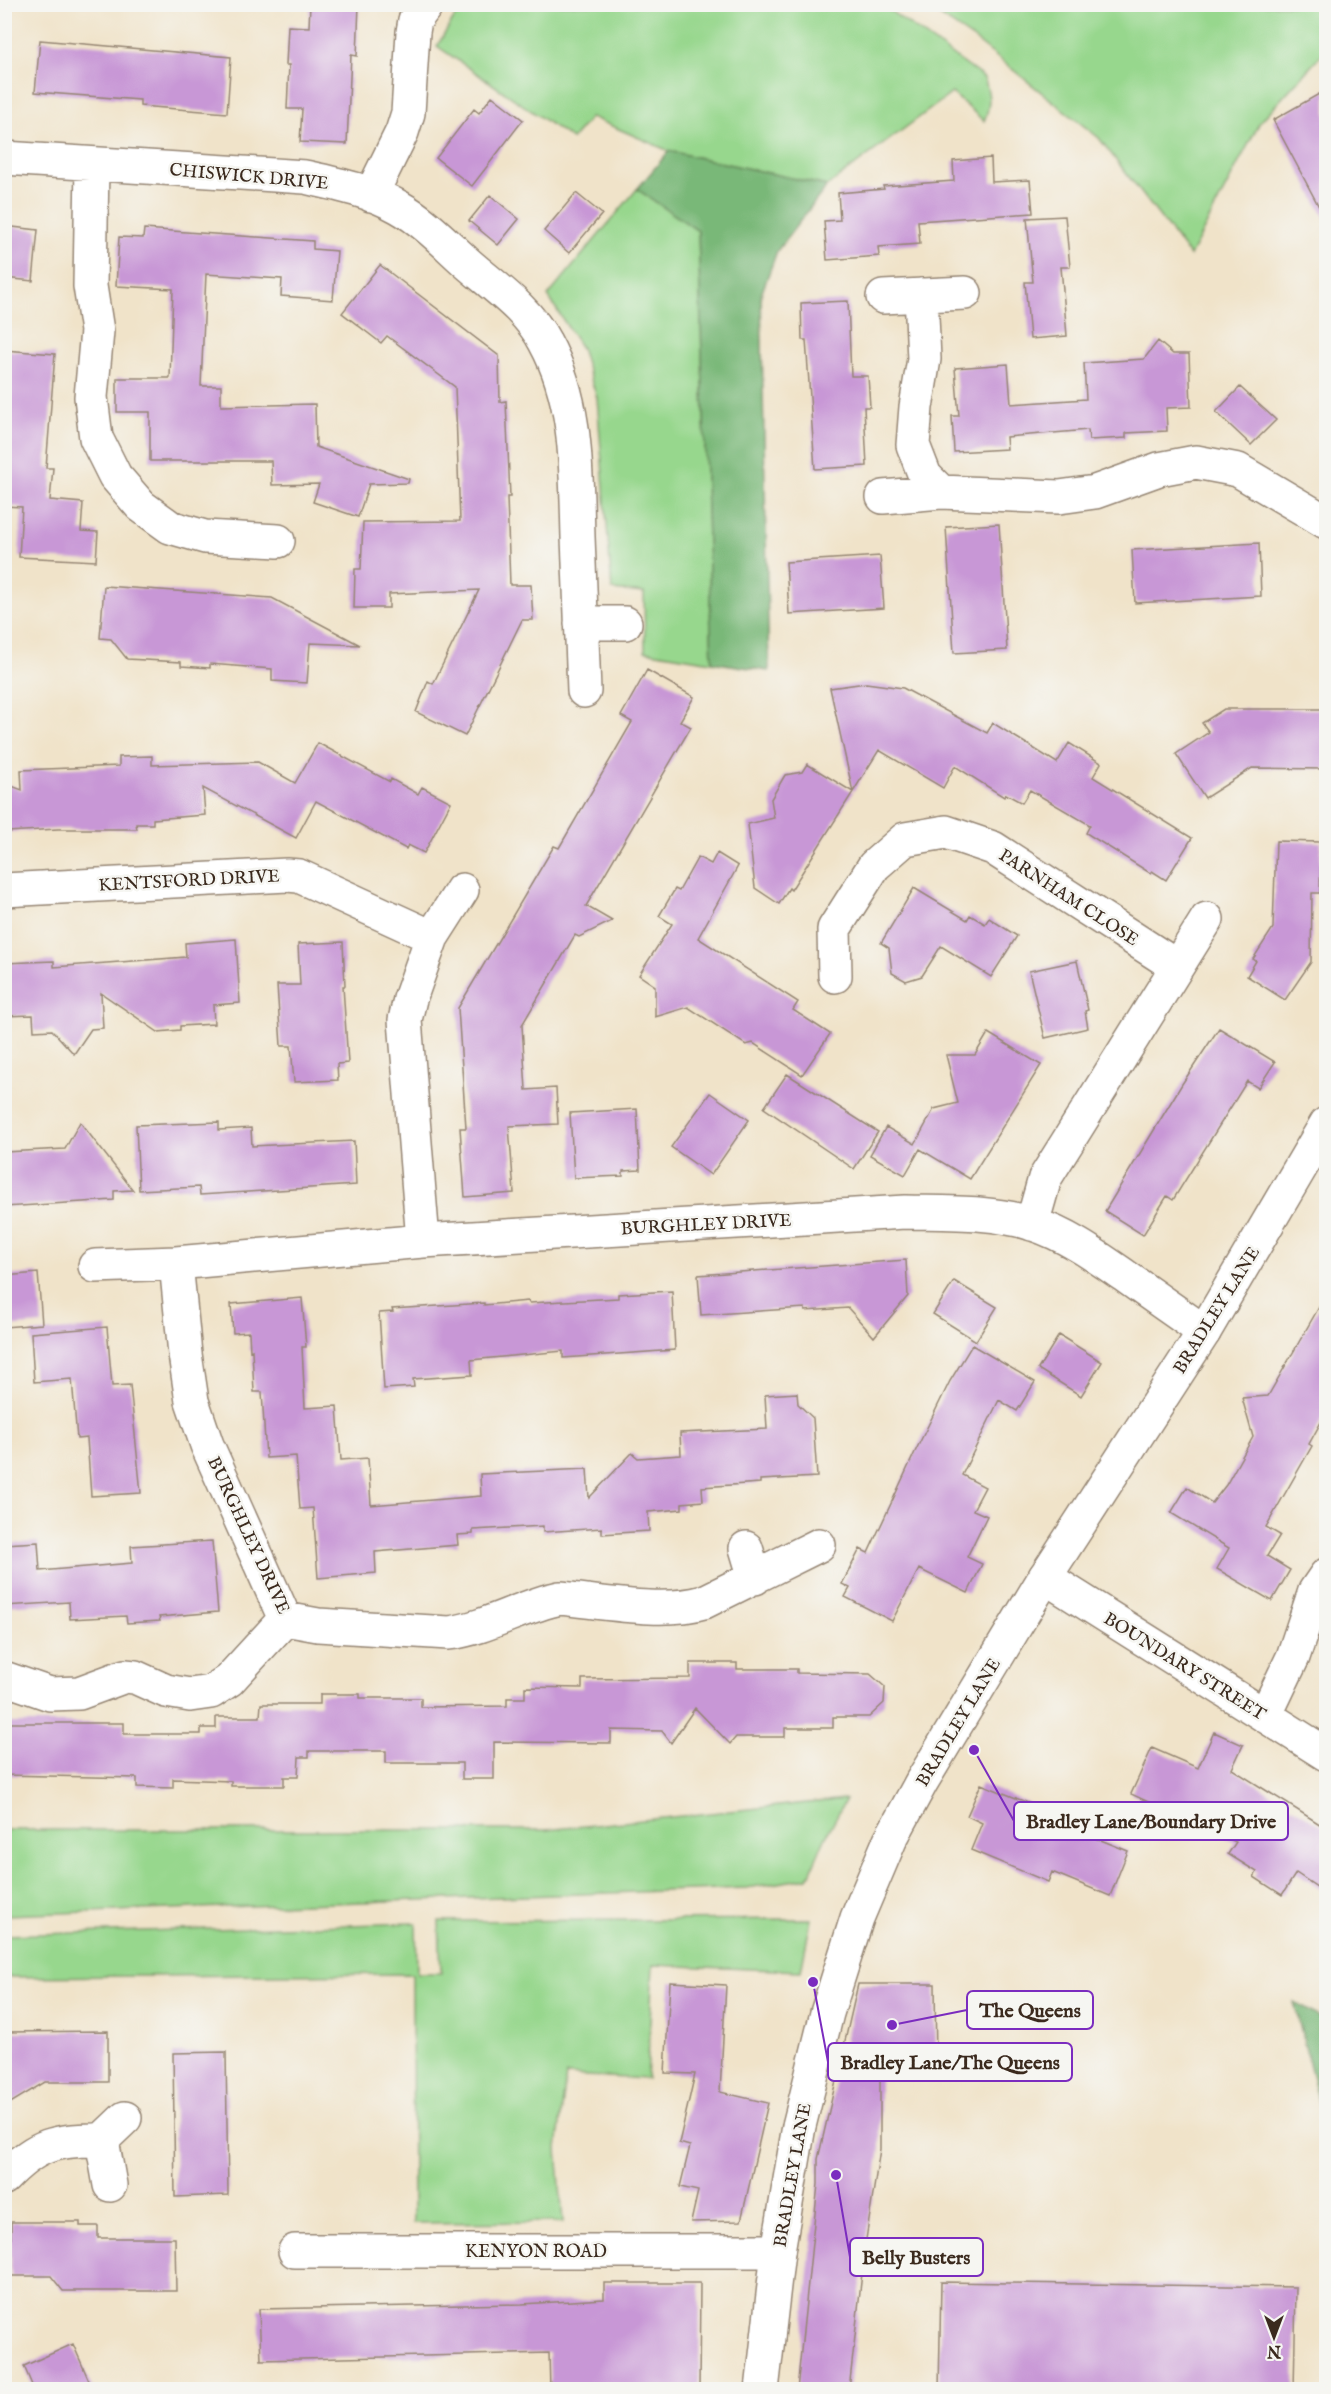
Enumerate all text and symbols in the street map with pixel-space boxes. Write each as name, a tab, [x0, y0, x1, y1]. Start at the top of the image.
street label: CHISWICK DRIVE	[168, 159, 329, 196]
street label: PARNHAM CLOSE	[994, 844, 1142, 952]
street label: KENTSFORD DRIVE	[98, 865, 280, 898]
street label: BURGHLEY DRIVE	[620, 1210, 792, 1241]
street label: BRADLEY LANE	[1169, 1243, 1266, 1379]
street label: BURGHLEY DRIVE	[201, 1453, 294, 1618]
street label: BOUNDARY STREET	[1099, 1608, 1270, 1727]
street label: BRADLEY LANE	[912, 1654, 1007, 1791]
callout: Bradley Lane/Boundary Drive	[1014, 1802, 1288, 1840]
text: Bradley Lane/Boundary Drive	[1026, 1810, 1277, 1835]
callout: The Queens	[967, 1991, 1093, 2029]
text: The Queens	[978, 1999, 1081, 2024]
callout: Bradley Lane/The Queens	[828, 2043, 1072, 2081]
text: Bradley Lane/The Queens	[840, 2051, 1060, 2076]
street label: BRADLEY LANE	[769, 2101, 817, 2249]
callout: Belly Busters	[850, 2238, 983, 2276]
street label: KENYON ROAD	[465, 2241, 607, 2264]
text: Belly Busters	[862, 2246, 970, 2271]
north arrow	[1244, 2307, 1304, 2367]
text: N	[1267, 2340, 1282, 2360]

